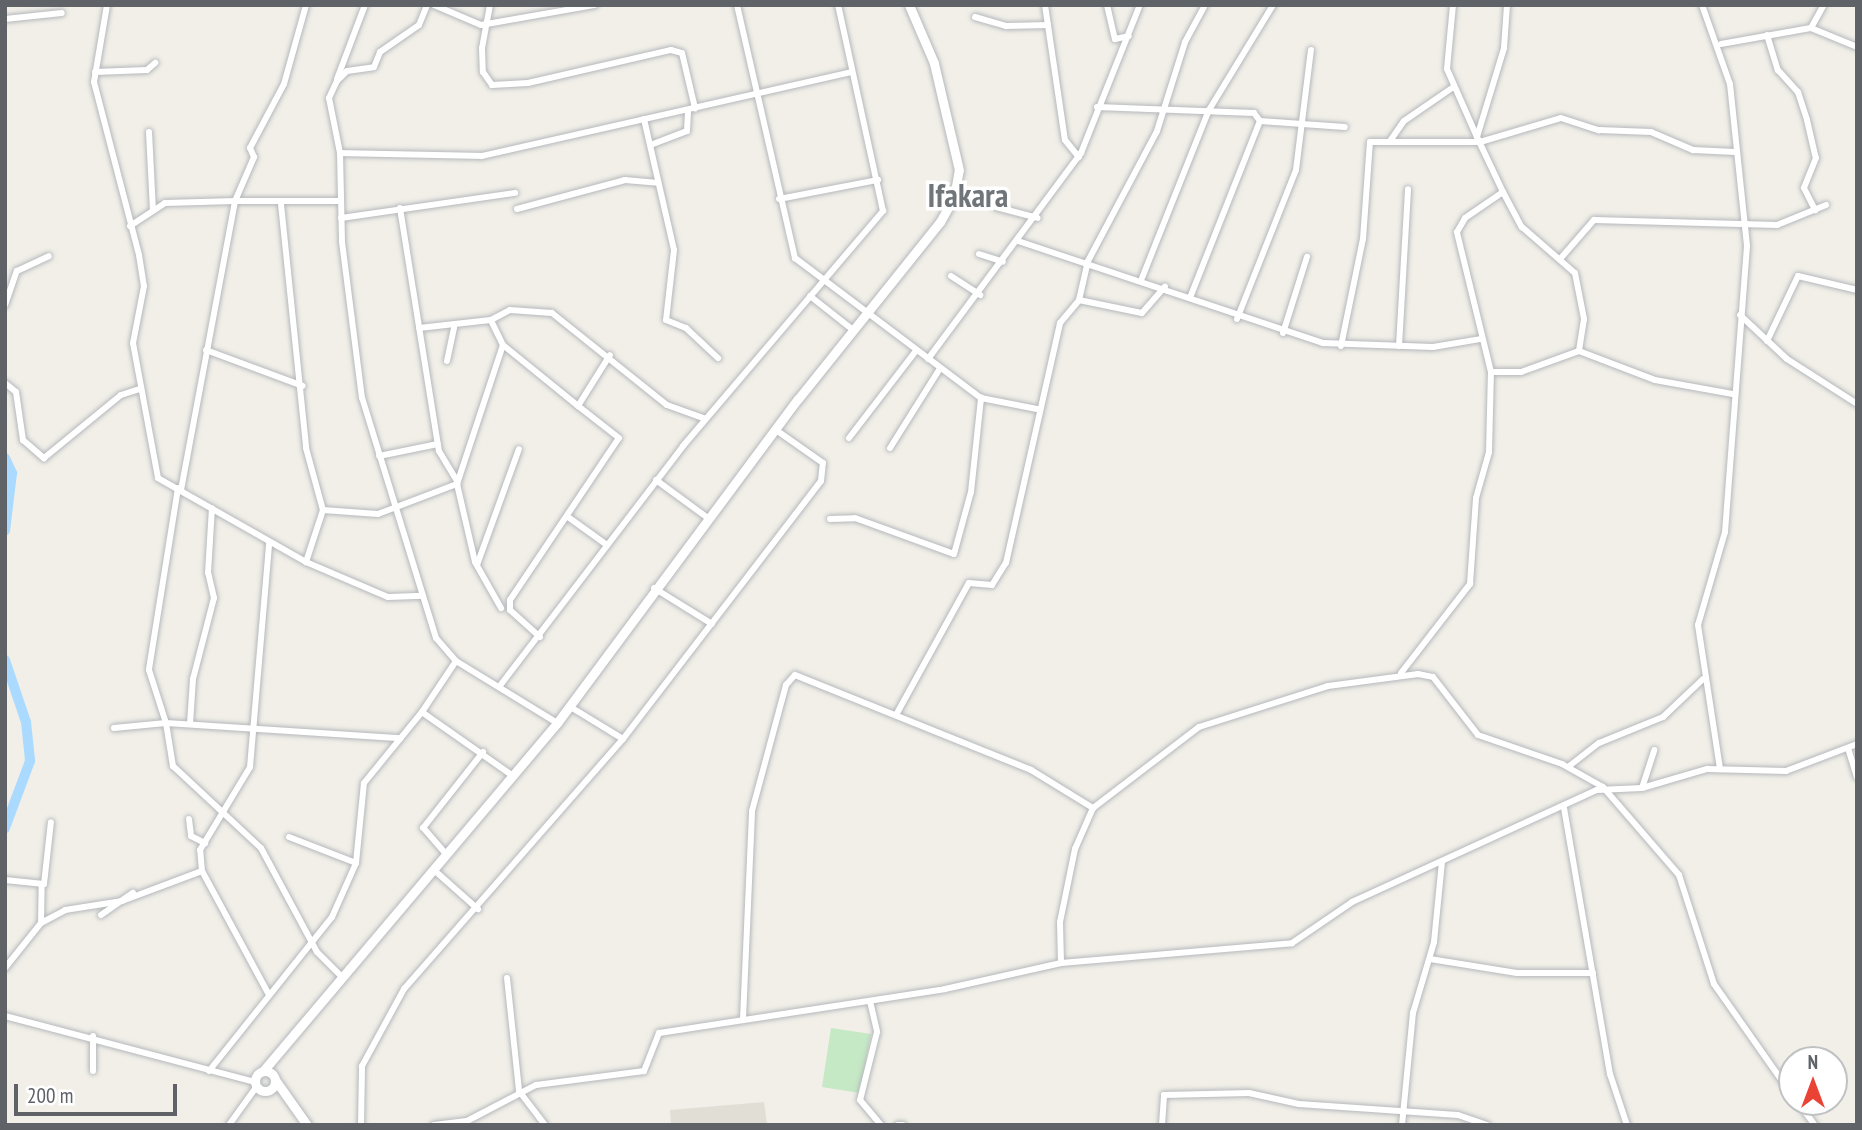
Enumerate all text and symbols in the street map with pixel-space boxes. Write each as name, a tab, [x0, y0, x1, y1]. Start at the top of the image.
district label: Ifakara	[928, 175, 1008, 215]
north arrow	[1778, 1046, 1848, 1116]
text: N	[1808, 1050, 1818, 1074]
scale bar	[18, 1070, 180, 1114]
text: 200 m	[27, 1082, 73, 1109]

